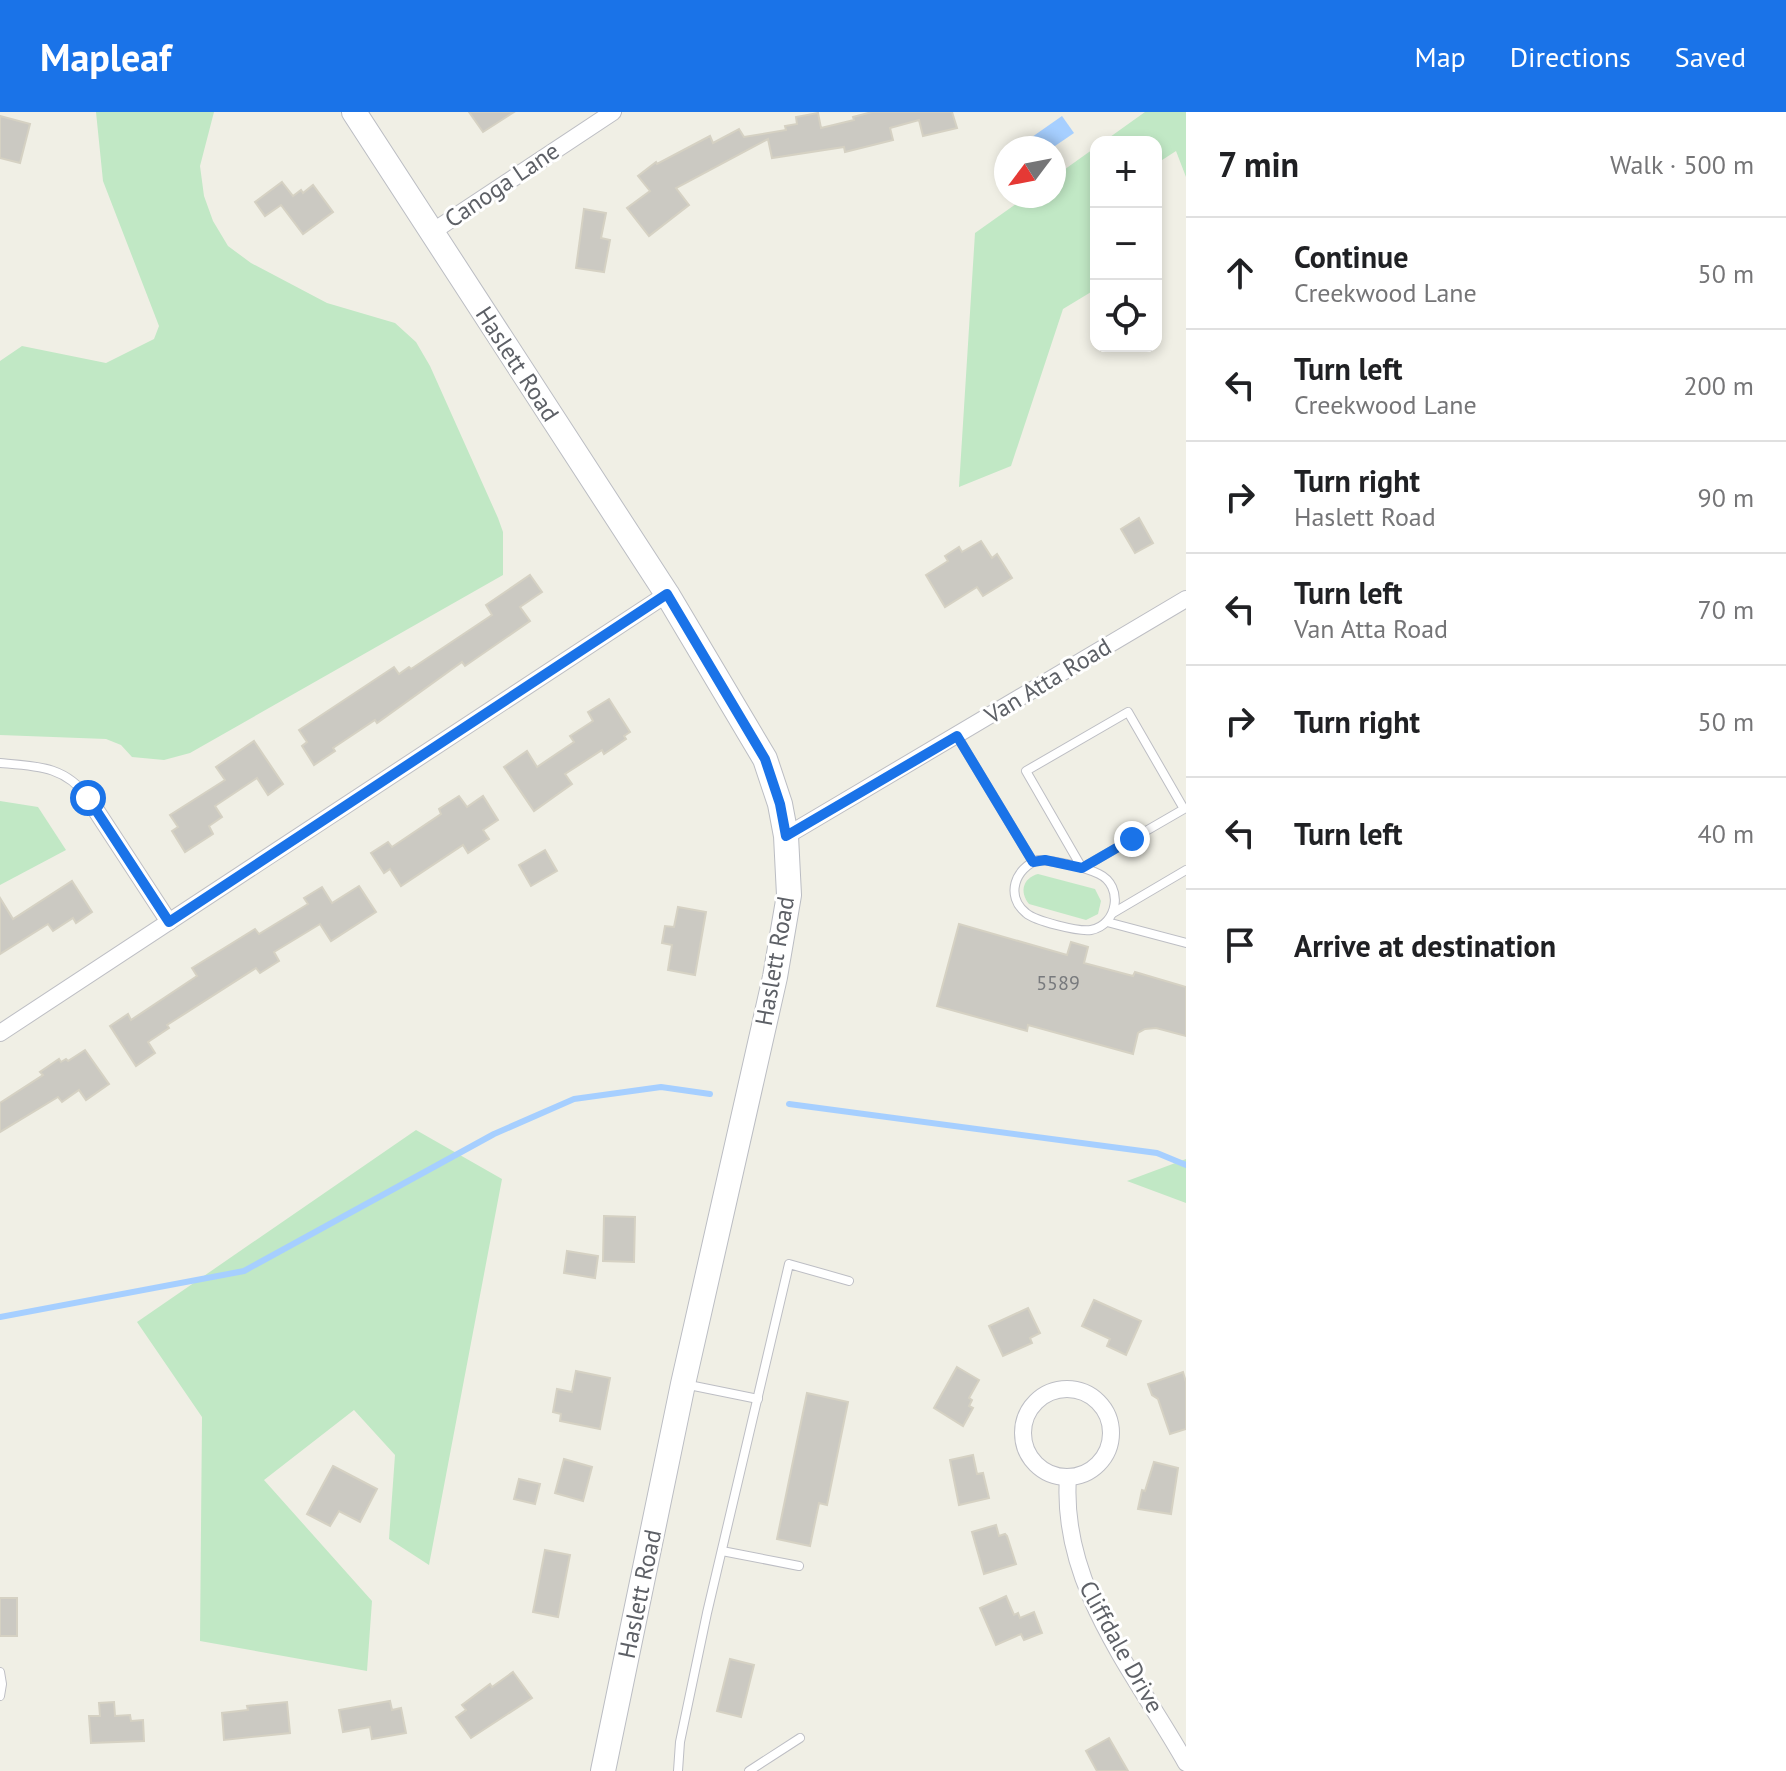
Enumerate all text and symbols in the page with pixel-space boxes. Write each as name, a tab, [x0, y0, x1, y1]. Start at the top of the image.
text: Mapleaf	[40, 32, 171, 81]
text: Map	[1415, 38, 1466, 75]
text: Directions	[1510, 38, 1631, 75]
text: Saved	[1675, 38, 1746, 75]
street label: Canoga Lane	[439, 135, 565, 234]
north arrow	[994, 136, 1066, 208]
map controls	[1090, 136, 1162, 352]
button: +	[1090, 136, 1162, 208]
text: 7 min	[1218, 142, 1299, 186]
text: Walk · 500 m	[1610, 148, 1754, 181]
button: −	[1090, 208, 1162, 280]
text: Continue	[1294, 237, 1408, 276]
icon: ahead	[1218, 251, 1262, 295]
text: 50 m	[1698, 257, 1754, 290]
text: Creekwood Lane	[1294, 276, 1477, 309]
button: locate	[1090, 280, 1162, 352]
street label: Haslett Road	[469, 300, 566, 427]
text: Turn left	[1294, 349, 1402, 388]
icon: left	[1218, 363, 1262, 407]
text: 200 m	[1683, 369, 1754, 402]
text: Creekwood Lane	[1294, 388, 1477, 421]
text: Turn right	[1294, 461, 1420, 500]
icon: right	[1218, 475, 1262, 519]
text: 90 m	[1698, 481, 1754, 514]
text: Haslett Road	[1294, 500, 1436, 533]
text: Turn left	[1294, 573, 1402, 612]
icon: left	[1218, 587, 1262, 631]
text: 70 m	[1698, 593, 1754, 626]
text: Van Atta Road	[1294, 612, 1448, 645]
street label: Van Atta Road	[978, 631, 1117, 731]
icon: right	[1218, 699, 1262, 743]
text: Turn right	[1294, 702, 1420, 741]
text: 50 m	[1698, 705, 1754, 738]
route start	[70, 780, 106, 816]
icon: left	[1218, 811, 1262, 855]
text: Turn left	[1294, 814, 1402, 853]
text: 40 m	[1698, 817, 1754, 850]
route end	[1114, 821, 1150, 857]
street label: Haslett Road	[748, 894, 801, 1028]
icon: arrive	[1218, 923, 1262, 967]
text: Arrive at destination	[1294, 926, 1556, 965]
house number: 5589	[1036, 970, 1080, 996]
street label: Haslett Road	[611, 1527, 668, 1661]
street label: Cliffdale Drive	[1072, 1575, 1171, 1718]

